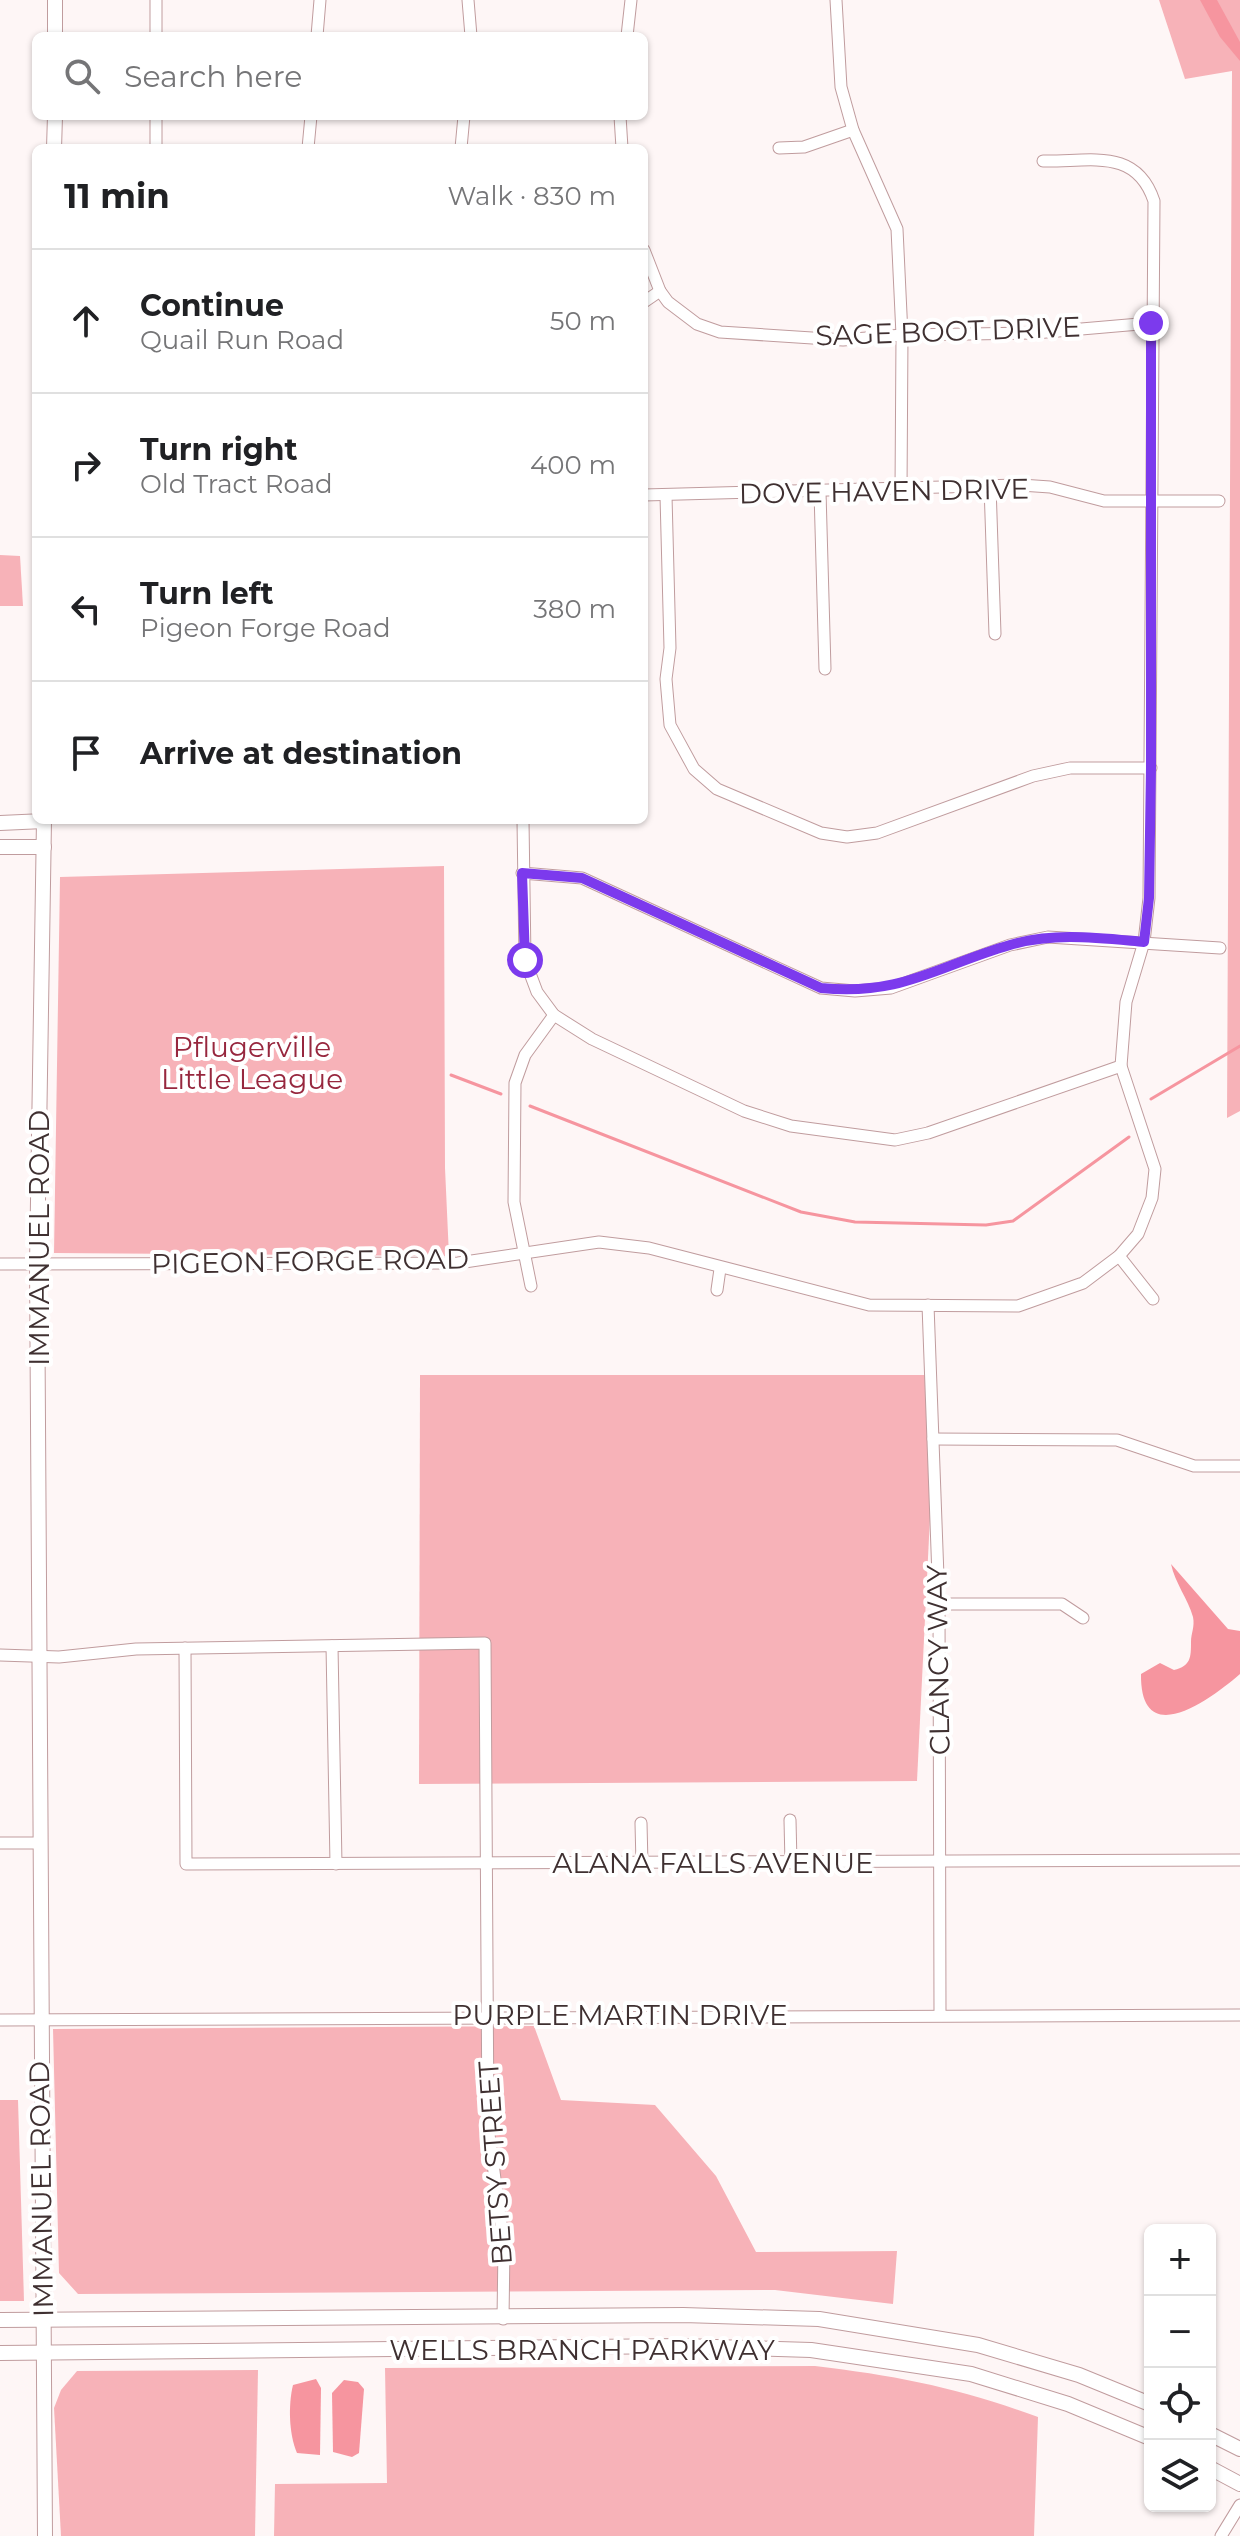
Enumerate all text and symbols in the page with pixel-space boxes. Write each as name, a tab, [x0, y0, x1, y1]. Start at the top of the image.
search box	[32, 32, 648, 120]
icon: search	[60, 54, 104, 98]
text: Search here	[124, 58, 302, 95]
text: 11 min	[64, 175, 170, 217]
text: Walk · 830 m	[448, 180, 616, 212]
text: Continue	[140, 287, 284, 324]
icon: ahead	[64, 299, 108, 343]
text: 50 m	[550, 305, 616, 337]
route end	[1133, 305, 1169, 341]
street label: SAGE BOOT DRIVE	[815, 309, 1081, 353]
text: Quail Run Road	[140, 324, 344, 356]
text: Turn right	[140, 431, 297, 468]
icon: right	[64, 443, 108, 487]
text: 400 m	[530, 449, 616, 481]
text: Old Tract Road	[140, 468, 333, 500]
street label: DOVE HAVEN DRIVE	[739, 471, 1029, 511]
text: Turn left	[140, 575, 273, 612]
icon: left	[64, 587, 108, 631]
text: 380 m	[533, 593, 616, 625]
text: Pigeon Forge Road	[140, 612, 391, 644]
icon: arrive	[64, 731, 108, 775]
text: Arrive at destination	[140, 735, 462, 772]
route start	[507, 942, 543, 978]
park label: Pflugerville Little League	[161, 1030, 343, 1096]
street label: IMMANUEL ROAD	[22, 1110, 56, 1366]
street label: PIGEON FORGE ROAD	[151, 1241, 469, 1281]
street label: CLANCY WAY	[919, 1564, 957, 1755]
street label: ALANA FALLS AVENUE	[552, 1846, 874, 1880]
street label: PURPLE MARTIN DRIVE	[452, 1998, 788, 2032]
street label: BETSY STREET	[471, 2060, 519, 2266]
street label: IMMANUEL ROAD	[22, 2061, 60, 2317]
map controls	[1144, 2224, 1216, 2512]
button: +	[1144, 2224, 1216, 2296]
button: −	[1144, 2296, 1216, 2368]
street label: WELLS BRANCH PARKWAY	[389, 2333, 775, 2367]
button: locate	[1144, 2368, 1216, 2440]
button: layers	[1144, 2440, 1216, 2512]

